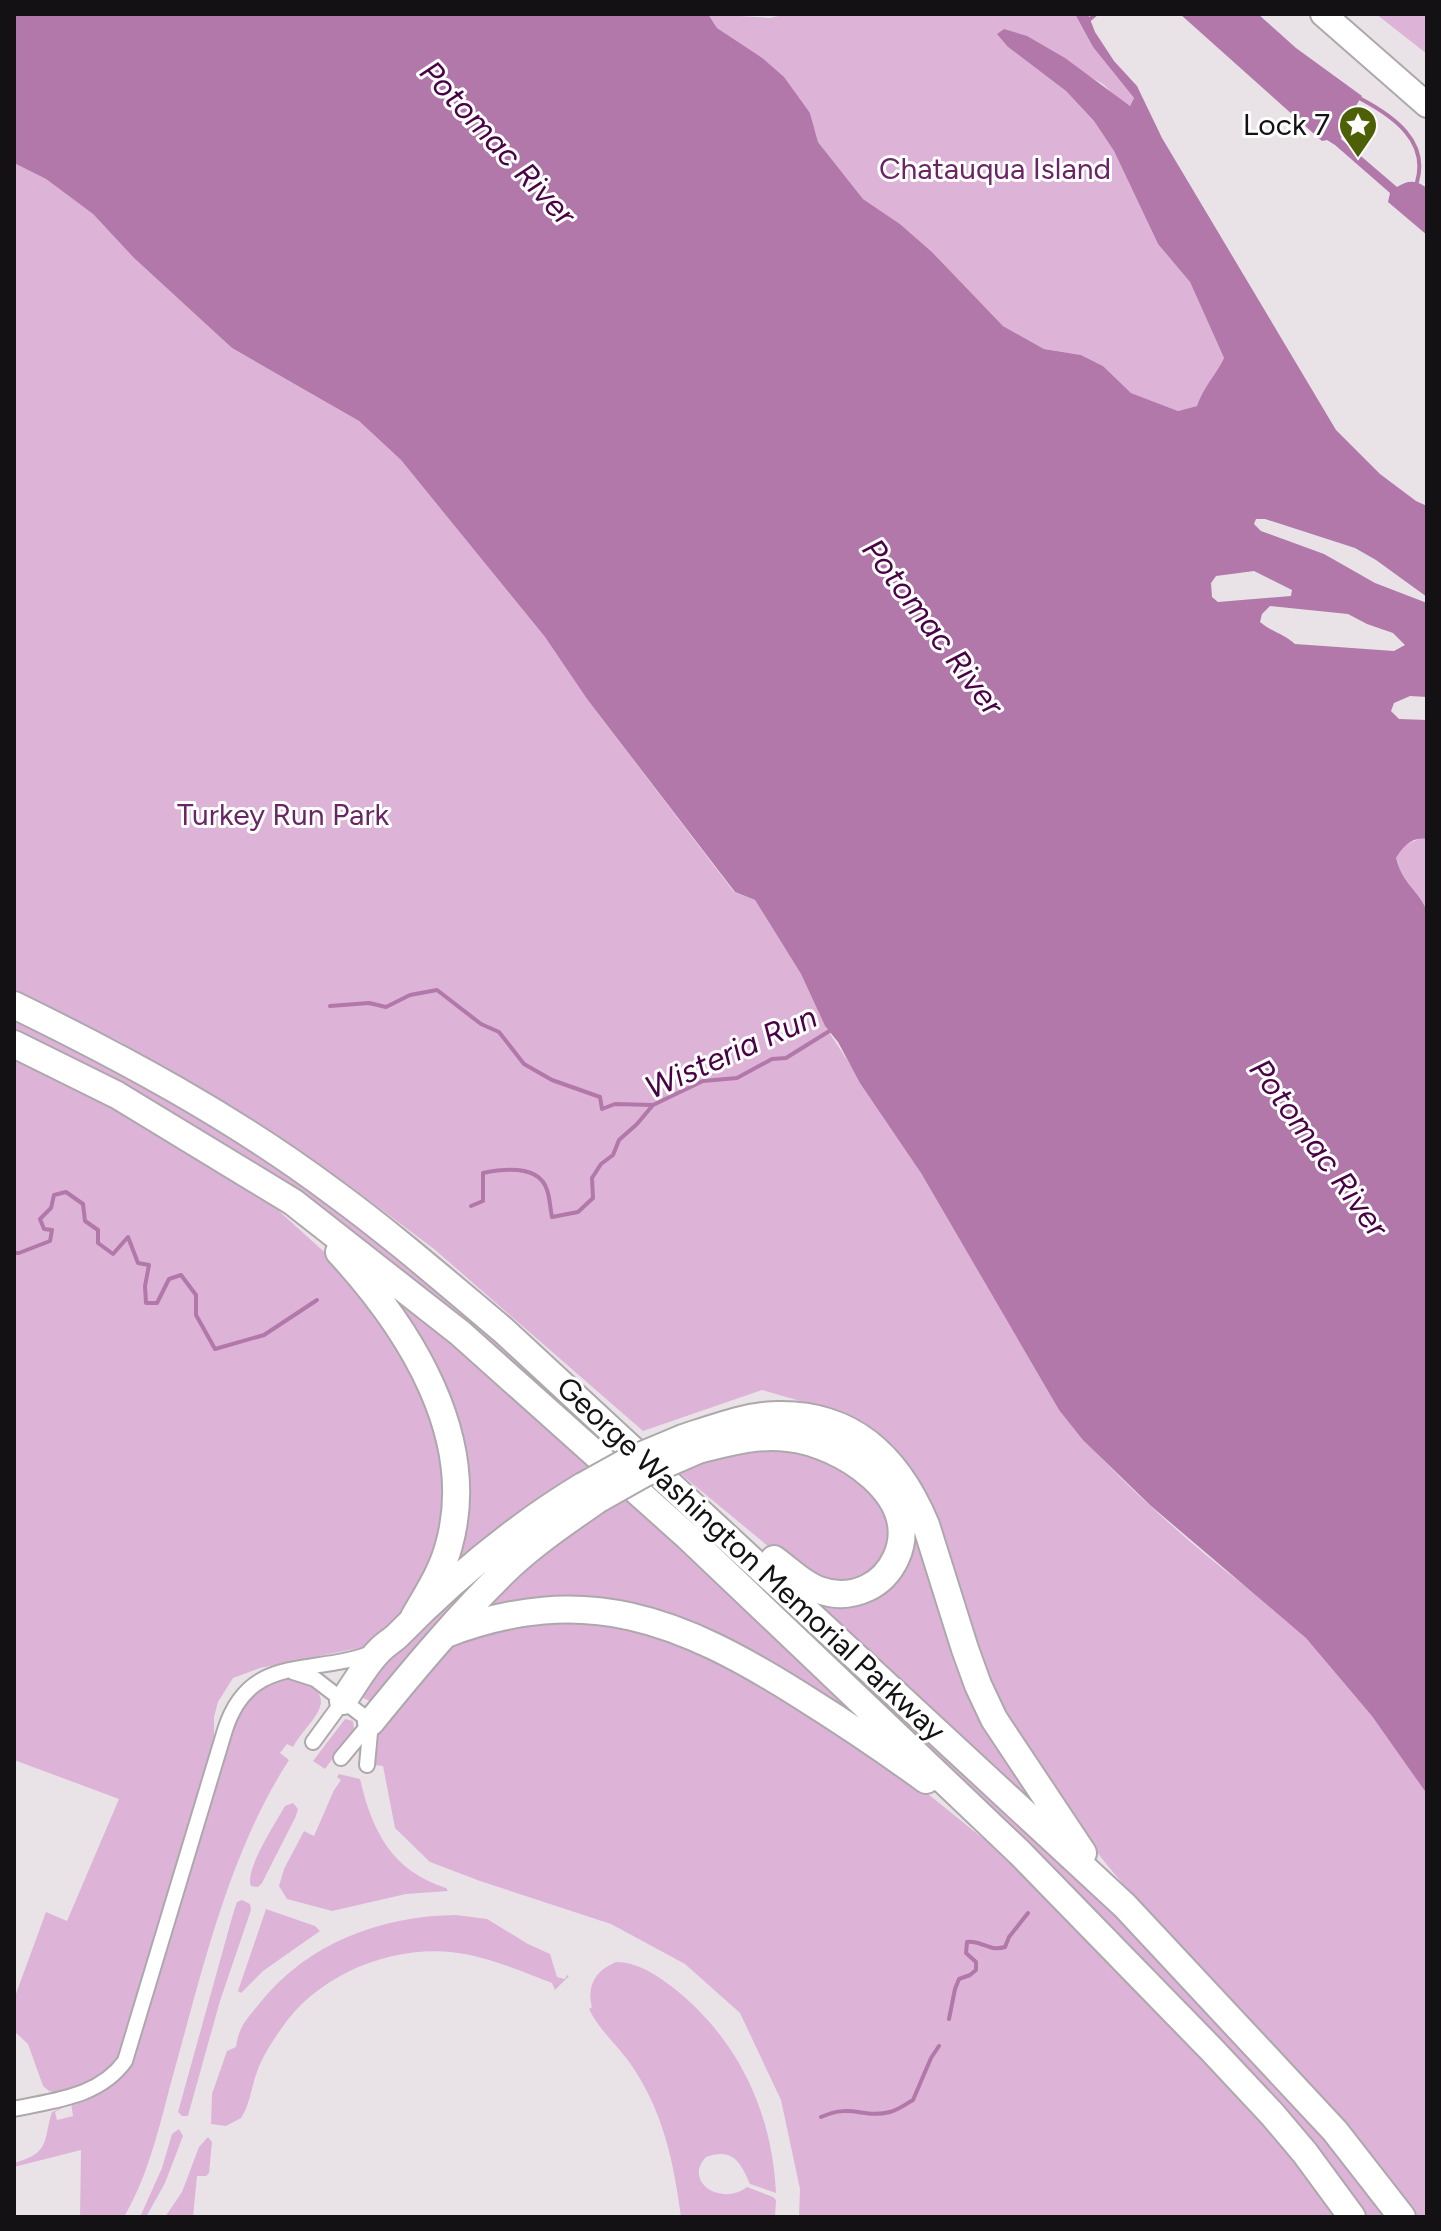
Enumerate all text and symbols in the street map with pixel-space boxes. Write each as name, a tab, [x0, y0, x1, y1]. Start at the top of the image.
water label: Potomac River	[412, 53, 585, 234]
place icon: Lock 7	[1337, 104, 1379, 159]
place label: Lock 7	[1243, 106, 1330, 143]
park label: Chatauqua Island	[879, 150, 1111, 187]
water label: Potomac River	[854, 531, 1012, 724]
park label: Turkey Run Park	[177, 796, 390, 833]
water label: Wisteria Run	[639, 997, 823, 1107]
water label: Potomac River	[1242, 1051, 1397, 1245]
street label: George Washington Memorial Parkway	[549, 1368, 954, 1749]

